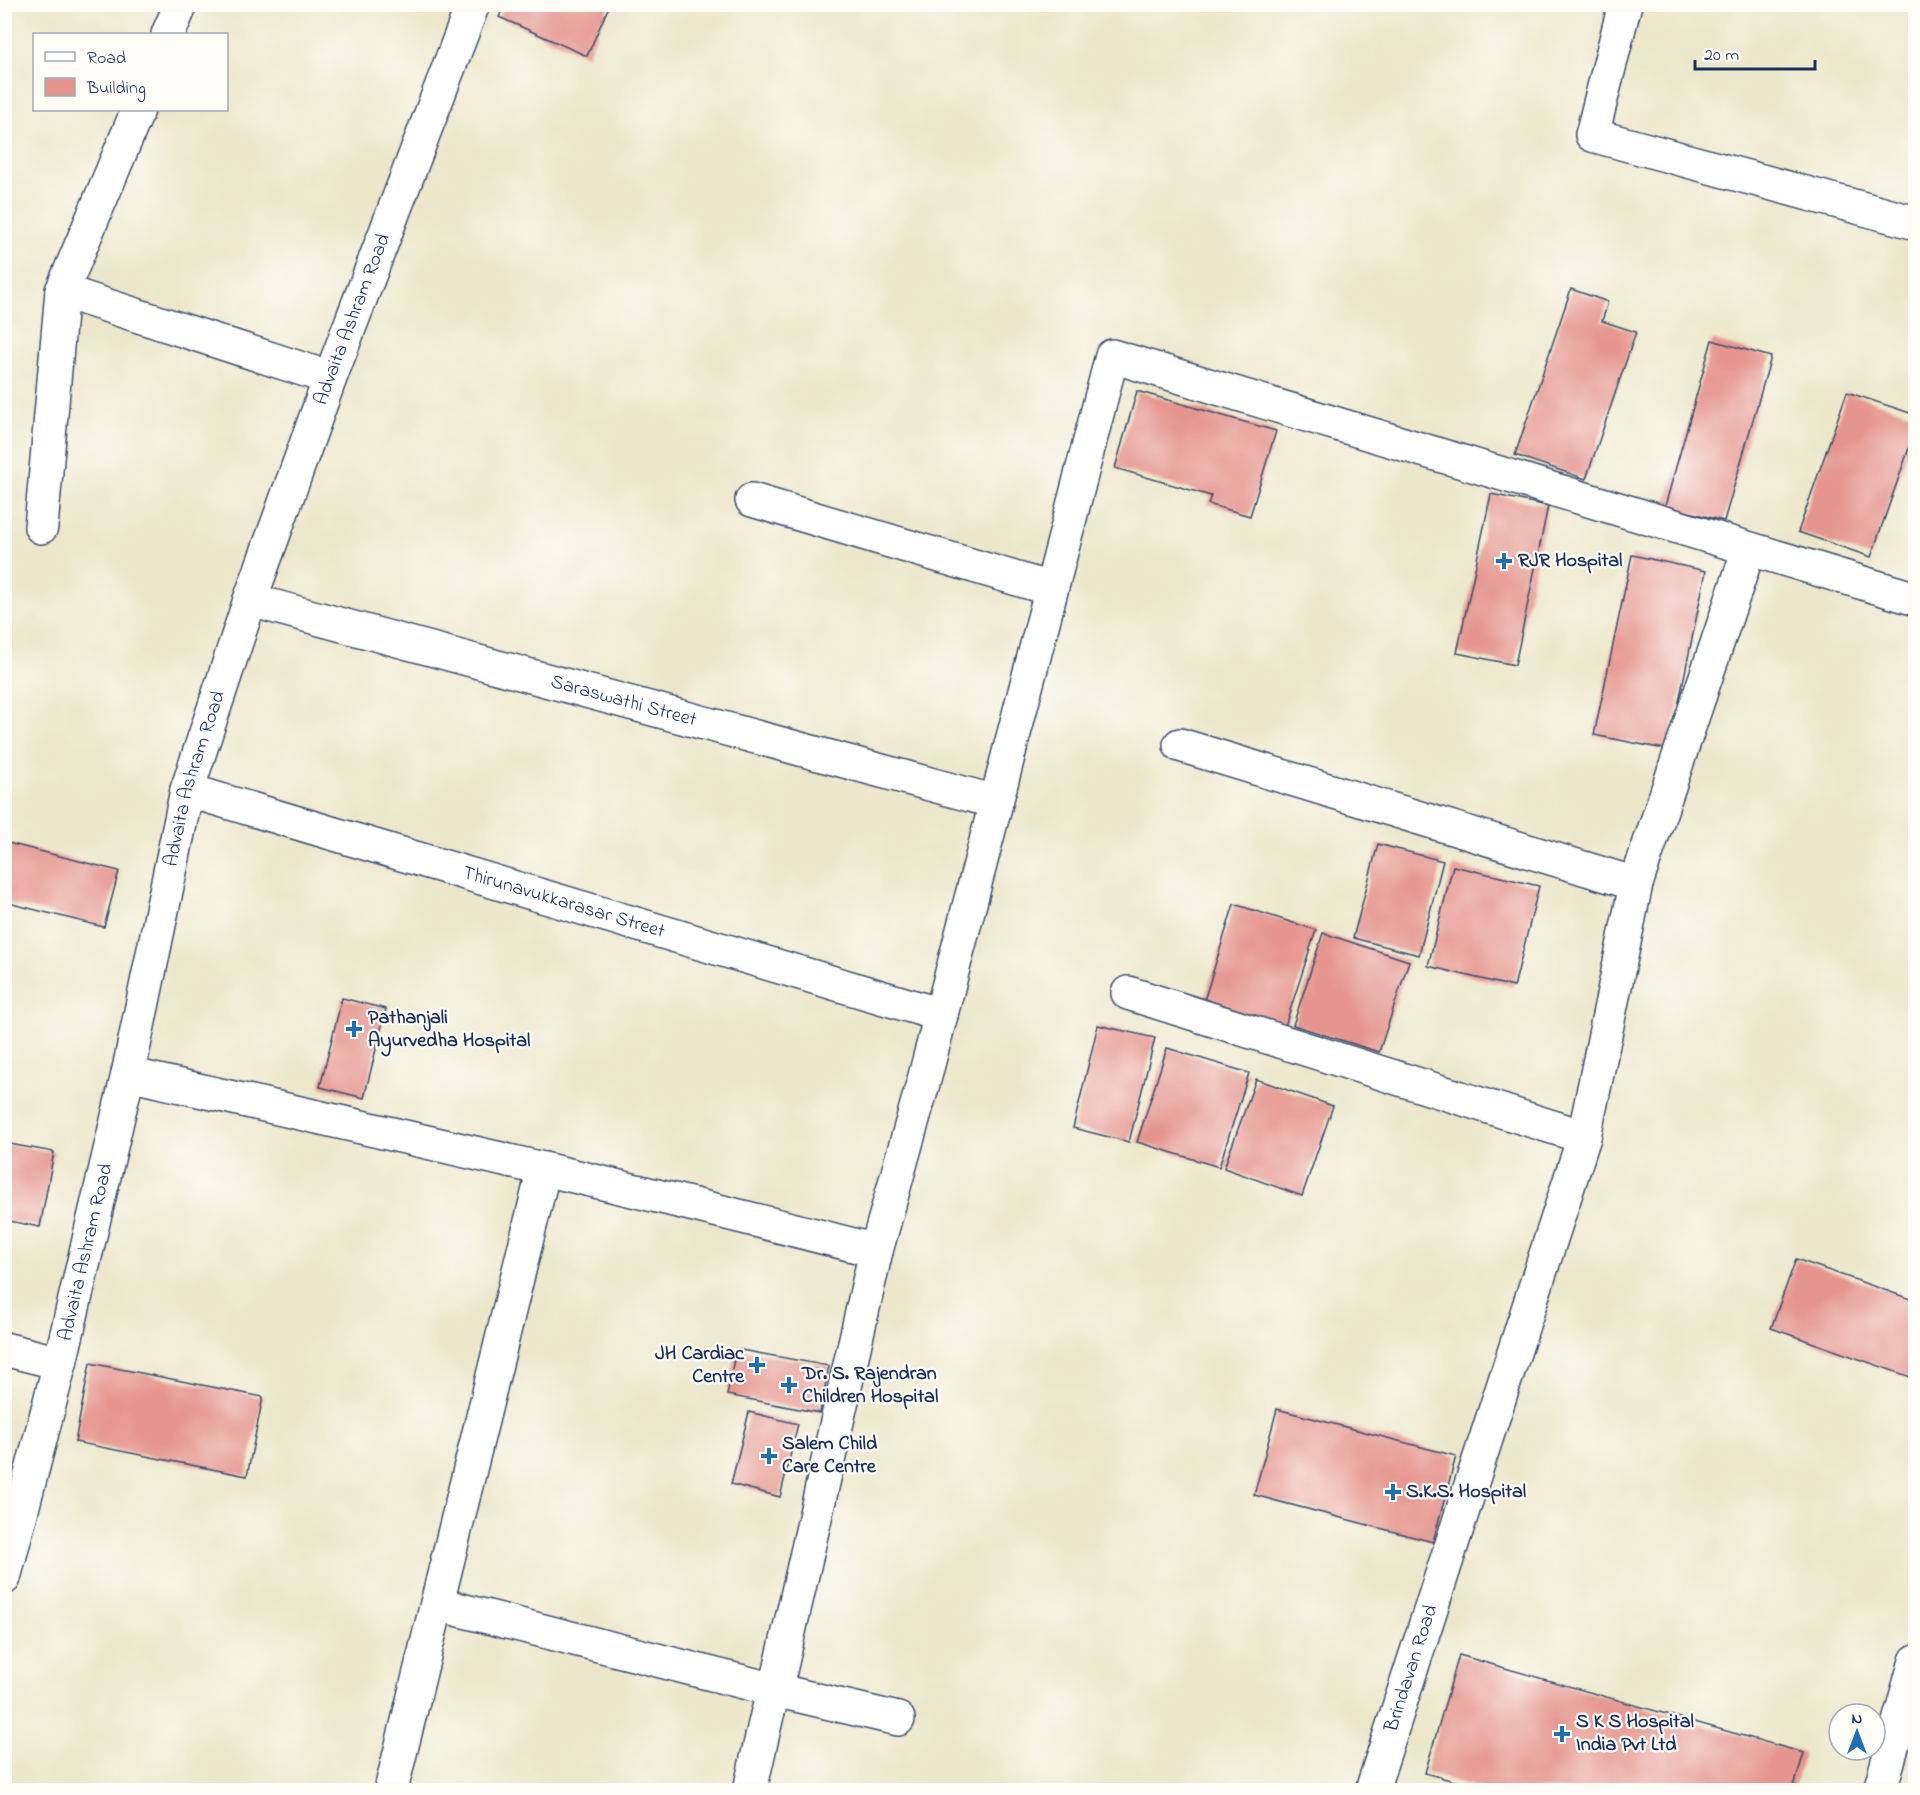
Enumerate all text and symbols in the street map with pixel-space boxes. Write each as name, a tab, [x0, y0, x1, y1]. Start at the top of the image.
legend	[33, 33, 228, 111]
scale bar	[1695, 33, 1815, 71]
text: 20 m	[1704, 43, 1739, 69]
text: Road	[87, 46, 126, 72]
text: Building	[86, 76, 146, 103]
street label: Advaita Ashram Road	[307, 230, 398, 409]
place label: RJR Hospital	[1518, 547, 1622, 576]
marker: RJR Hospital	[1495, 552, 1513, 570]
street label: Saraswathi Street	[547, 668, 700, 735]
street label: Advaita Ashram Road	[157, 687, 233, 869]
street label: Thirunavukkarasar Street	[459, 858, 669, 946]
place label: Pathanjali Ayurvedha Hospital	[368, 1004, 530, 1057]
marker: Pathanjali Ayurvedha Hospital	[345, 1020, 363, 1038]
street label: Advaita Ashram Road	[51, 1161, 121, 1344]
place label: JH Cardiac Centre	[655, 1340, 745, 1392]
marker: JH Cardiac Centre	[748, 1356, 766, 1374]
place label: Dr. S. Rajendran Children Hospital	[801, 1360, 938, 1412]
marker: Dr. S. Rajendran Children Hospital	[780, 1376, 798, 1394]
place label: Salem Child Care Centre	[782, 1430, 878, 1482]
marker: Salem Child Care Centre	[760, 1447, 778, 1465]
place label: S.K.S. Hospital	[1406, 1478, 1526, 1507]
marker: S.K.S. Hospital	[1384, 1483, 1402, 1501]
street label: Brindavan Road	[1377, 1601, 1446, 1737]
north arrow	[1827, 1702, 1887, 1762]
text: N	[1852, 1707, 1863, 1731]
place label: S K S Hospital India Pvt Ltd	[1576, 1708, 1694, 1760]
marker: S K S Hospital India Pvt Ltd	[1553, 1725, 1571, 1743]

